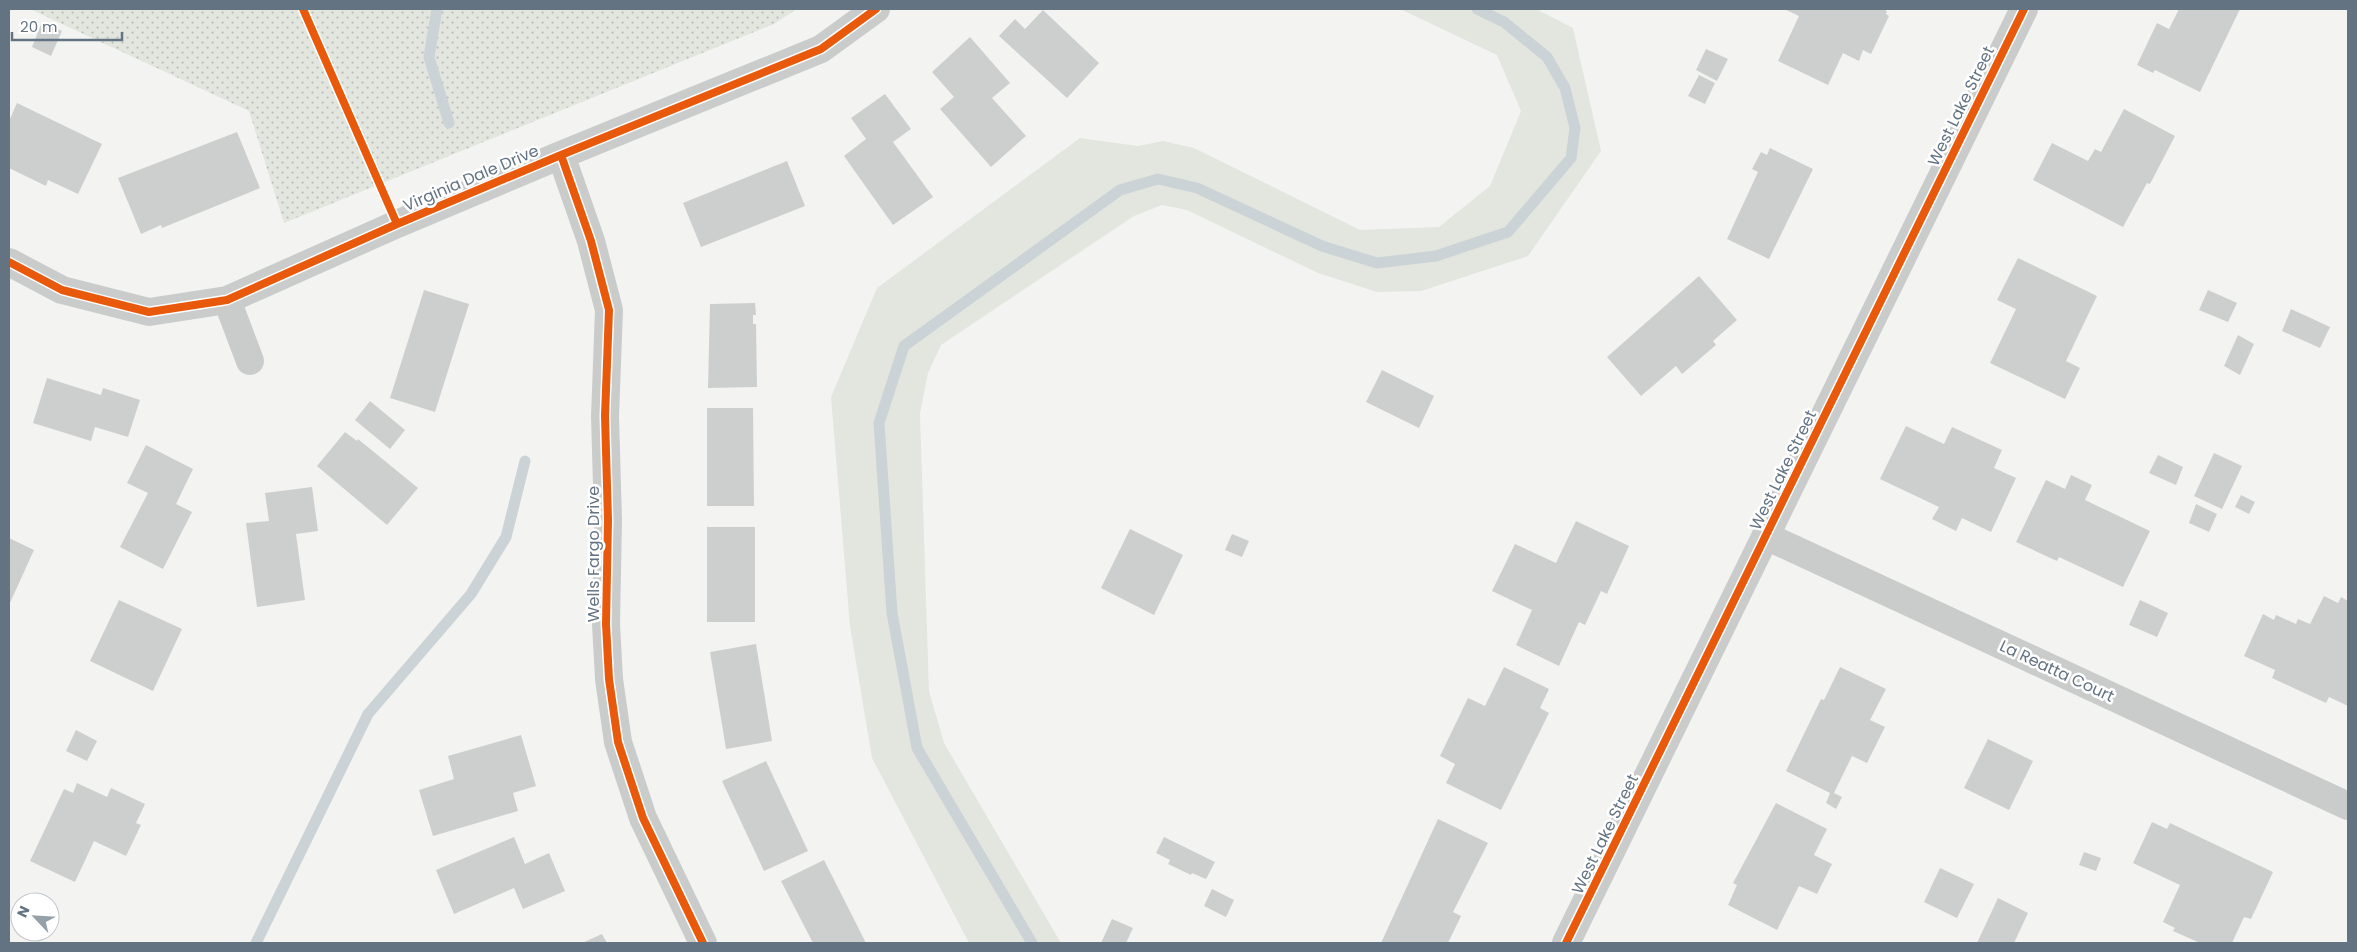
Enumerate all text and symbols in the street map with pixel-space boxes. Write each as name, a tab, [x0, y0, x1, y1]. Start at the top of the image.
scale bar	[12, 10, 122, 42]
text: 20 m	[20, 16, 58, 37]
street label: West Lake Street	[1922, 42, 2000, 170]
street label: Virginia Dale Drive	[400, 139, 542, 217]
street label: West Lake Street	[1744, 406, 1822, 534]
street label: Wells Fargo Drive	[582, 486, 605, 622]
street label: La Reatta Court	[1996, 634, 2118, 708]
street label: West Lake Street	[1566, 770, 1644, 898]
north arrow	[10, 892, 60, 942]
text: N	[12, 903, 35, 921]

